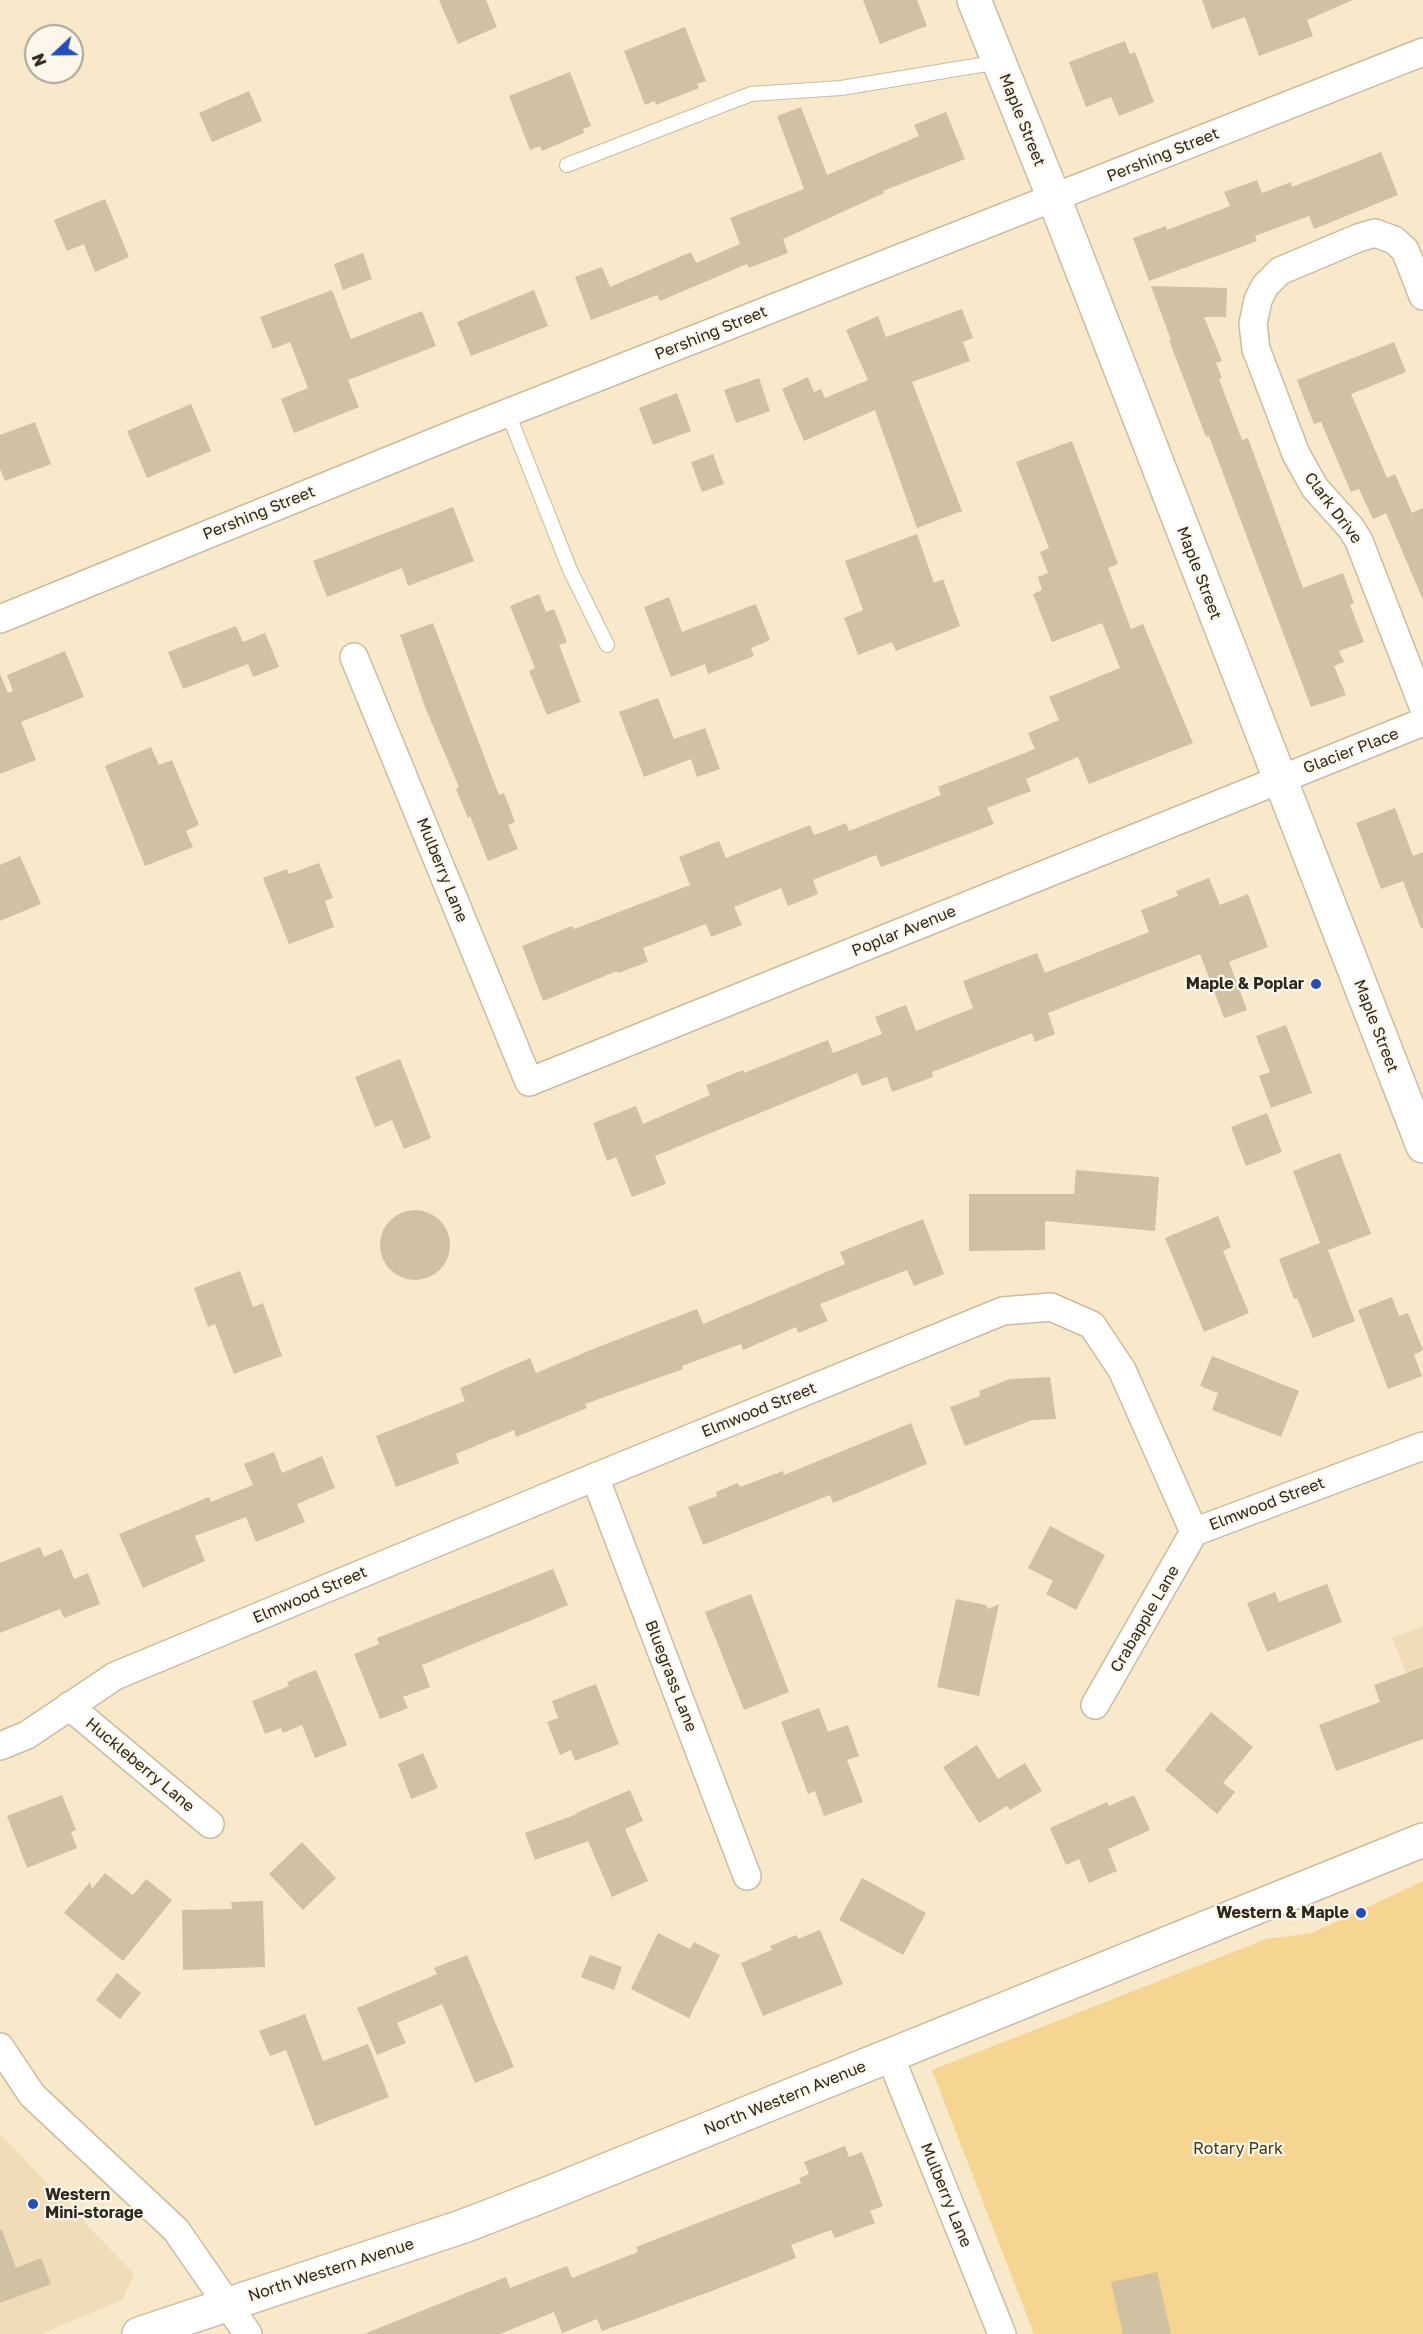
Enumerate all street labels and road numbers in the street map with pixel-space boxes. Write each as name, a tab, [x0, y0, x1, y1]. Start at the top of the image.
street label: Maple Street	[995, 71, 1049, 169]
street label: Pershing Street	[1104, 124, 1222, 186]
street label: Pershing Street	[652, 302, 770, 364]
street label: Clark Drive	[1300, 469, 1366, 547]
street label: Pershing Street	[200, 482, 318, 544]
street label: Maple Street	[1172, 524, 1226, 622]
street label: Glacier Place	[1301, 724, 1401, 778]
street label: Mulberry Lane	[412, 815, 472, 925]
street label: Poplar Avenue	[849, 901, 959, 961]
street label: Maple Street	[1349, 977, 1403, 1075]
street label: Elmwood Street	[699, 1378, 819, 1442]
street label: Elmwood Street	[1207, 1473, 1327, 1535]
street label: Elmwood Street	[250, 1562, 370, 1628]
street label: Crabapple Lane	[1107, 1562, 1183, 1676]
street label: Bluegrass Lane	[641, 1617, 701, 1735]
street label: Huckleberry Lane	[82, 1714, 198, 1816]
street label: North Western Avenue	[701, 2057, 869, 2139]
street label: Mulberry Lane	[916, 2140, 976, 2250]
street label: North Western Avenue	[246, 2234, 416, 2306]

